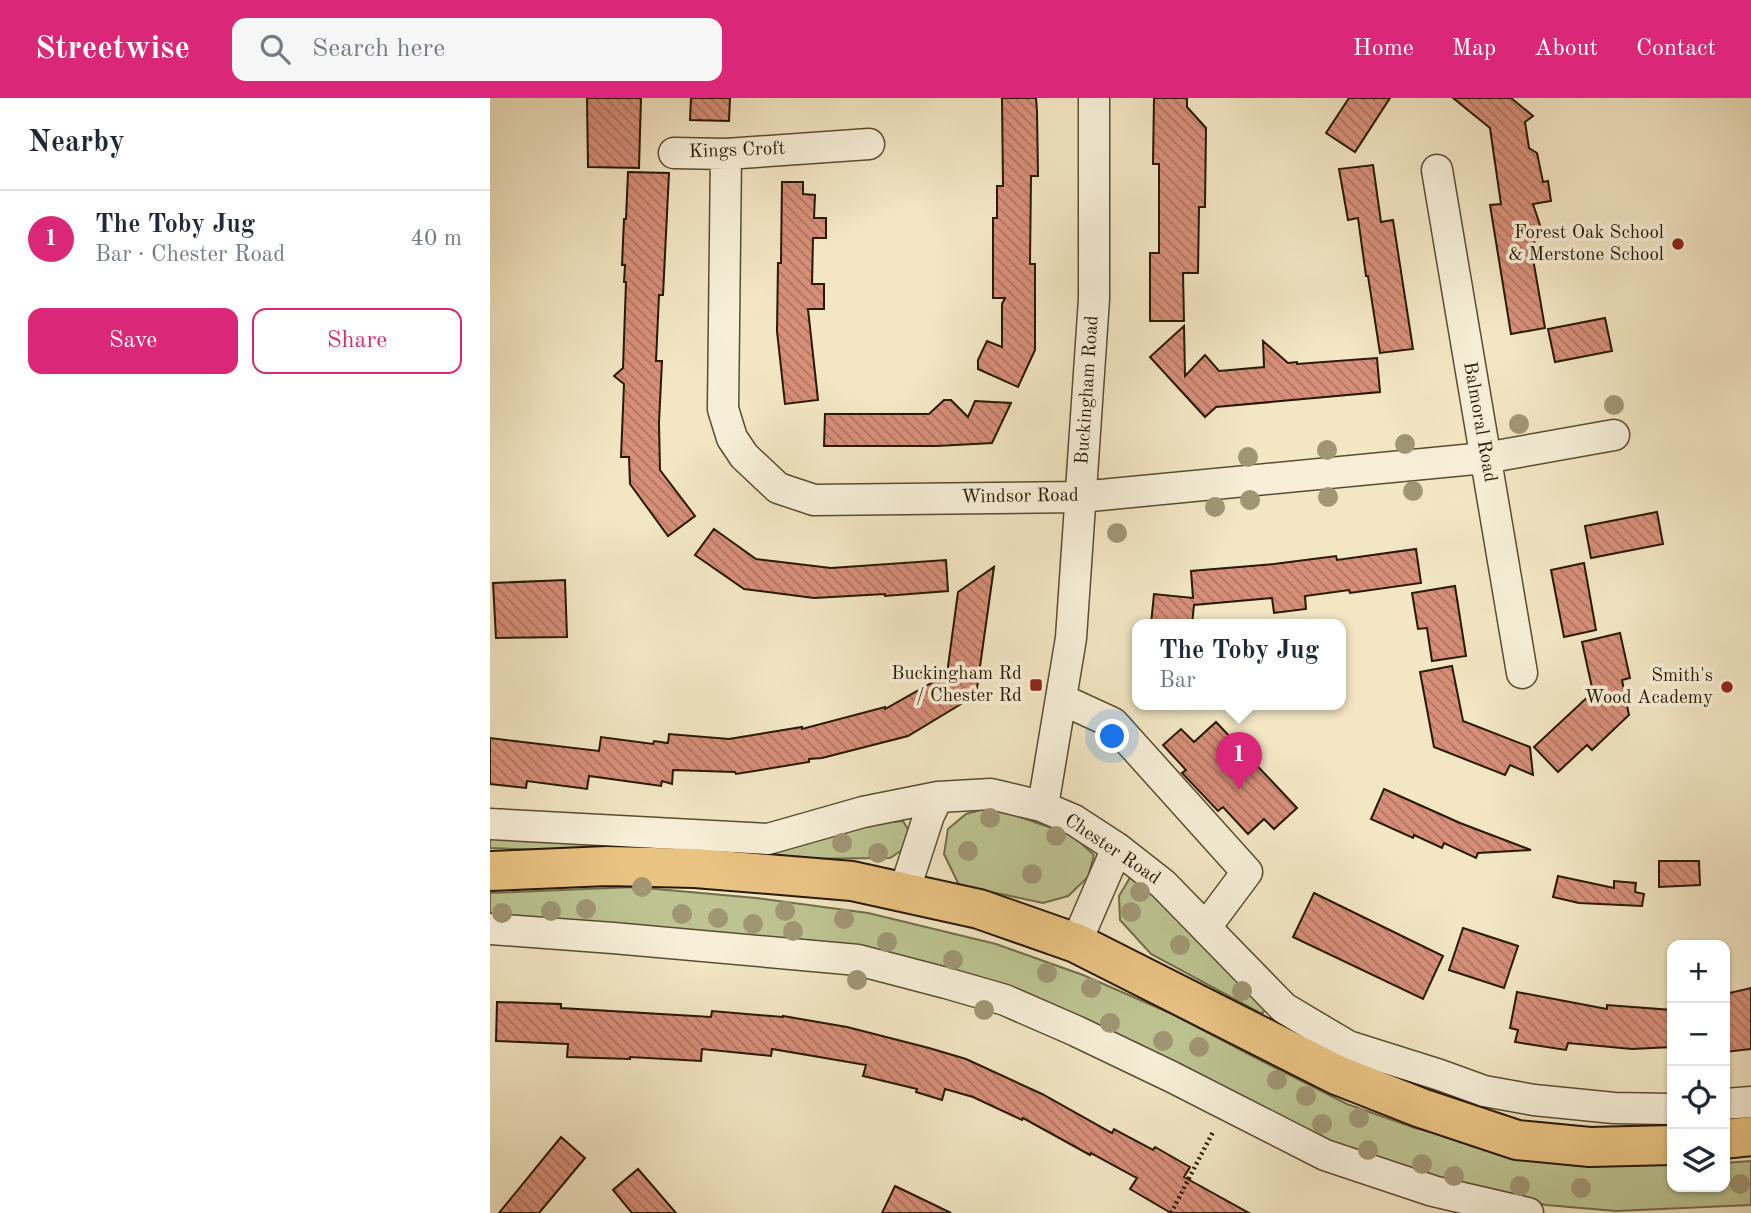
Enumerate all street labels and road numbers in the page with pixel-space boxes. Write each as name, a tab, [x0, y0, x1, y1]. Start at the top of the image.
street label: Kings Croft	[688, 140, 786, 162]
street label: Buckingham Road	[1073, 315, 1103, 465]
street label: Balmoral Road	[1459, 360, 1499, 484]
street label: Windsor Road	[961, 486, 1079, 508]
street label: Chester Road	[1061, 811, 1163, 889]

